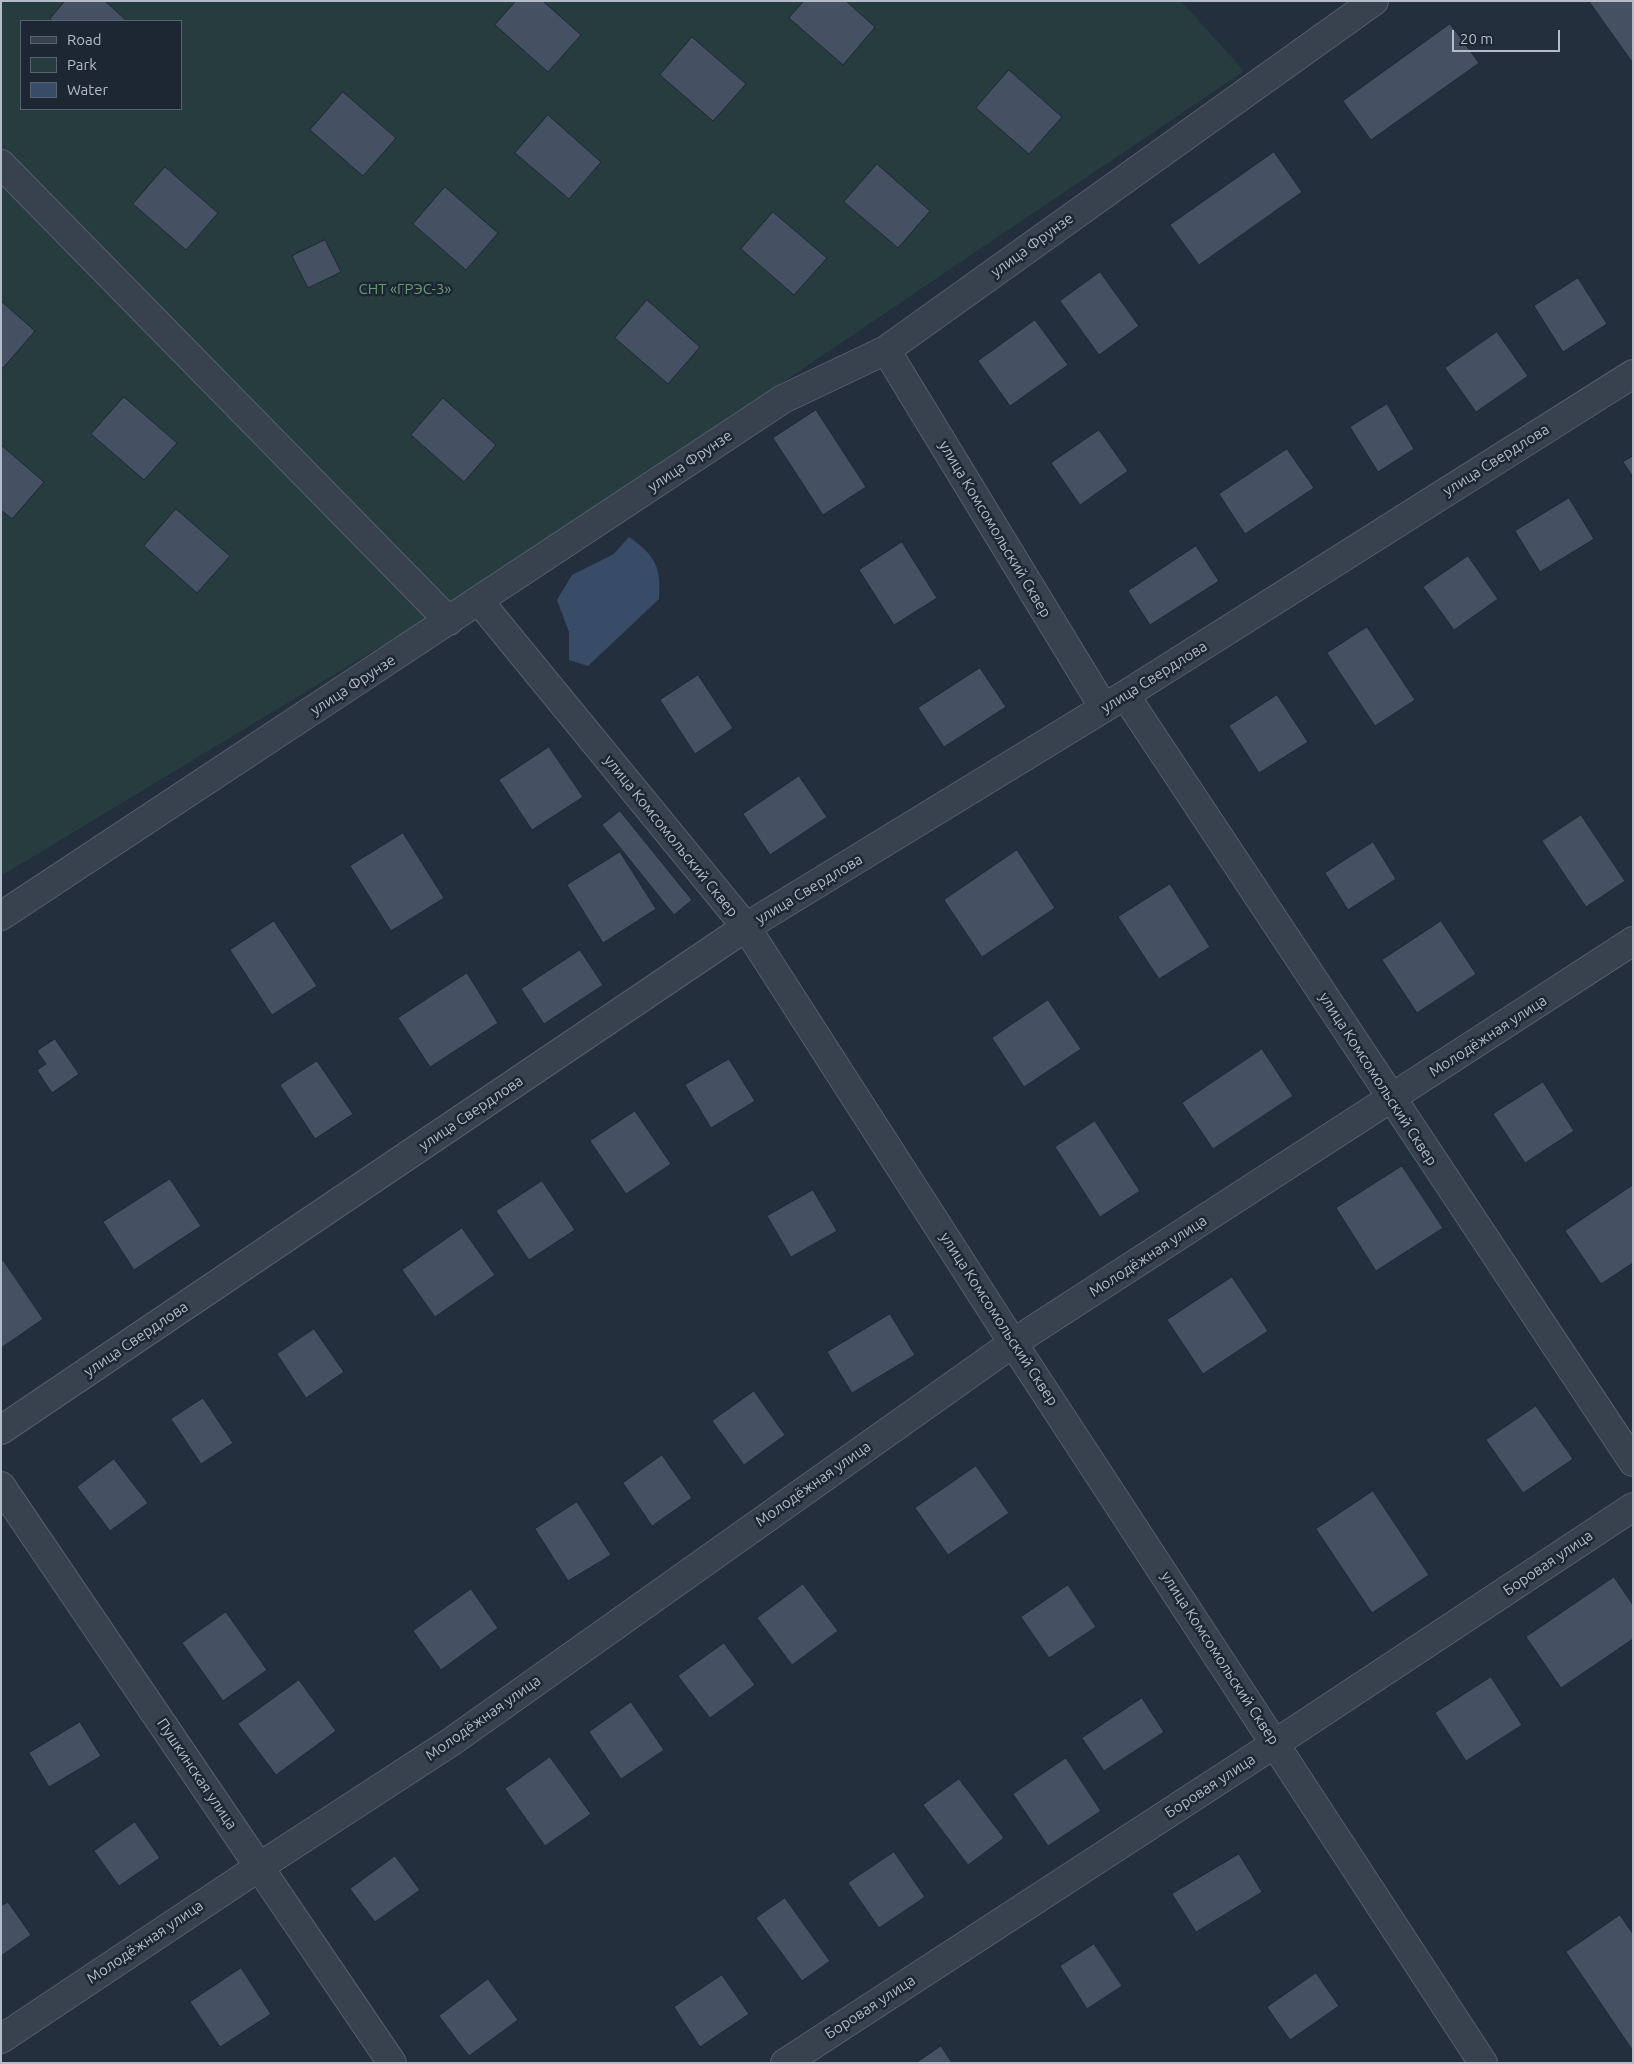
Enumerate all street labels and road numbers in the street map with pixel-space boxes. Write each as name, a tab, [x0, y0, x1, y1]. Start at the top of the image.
street label: улица Фрунзе	[987, 209, 1077, 281]
street label: улица Свердлова	[1440, 420, 1552, 500]
street label: улица Фрунзе	[644, 426, 736, 496]
street label: улица Комсомольский Сквер	[935, 437, 1055, 621]
street label: улица Свердлова	[1098, 637, 1210, 717]
street label: улица Фрунзе	[307, 651, 399, 719]
street label: улица Комсомольский Сквер	[600, 751, 742, 921]
street label: улица Свердлова	[752, 850, 866, 928]
street label: улица Комсомольский Сквер	[1315, 989, 1441, 1169]
street label: Молодёжная улица	[1426, 991, 1550, 1081]
street label: улица Свердлова	[416, 1072, 526, 1154]
street label: Молодёжная улица	[1086, 1211, 1210, 1301]
street label: улица Комсомольский Сквер	[936, 1229, 1062, 1409]
street label: улица Свердлова	[81, 1298, 191, 1380]
street label: Молодёжная улица	[752, 1437, 874, 1531]
street label: Боровая улица	[1500, 1526, 1596, 1600]
street label: улица Комсомольский Сквер	[1157, 1568, 1283, 1748]
street label: Молодёжная улица	[422, 1671, 544, 1765]
street label: Пушкинская улица	[153, 1715, 241, 1833]
street label: Боровая улица	[1161, 1750, 1259, 1822]
street label: Молодёжная улица	[83, 1896, 207, 1988]
street label: Боровая улица	[821, 1971, 919, 2043]

